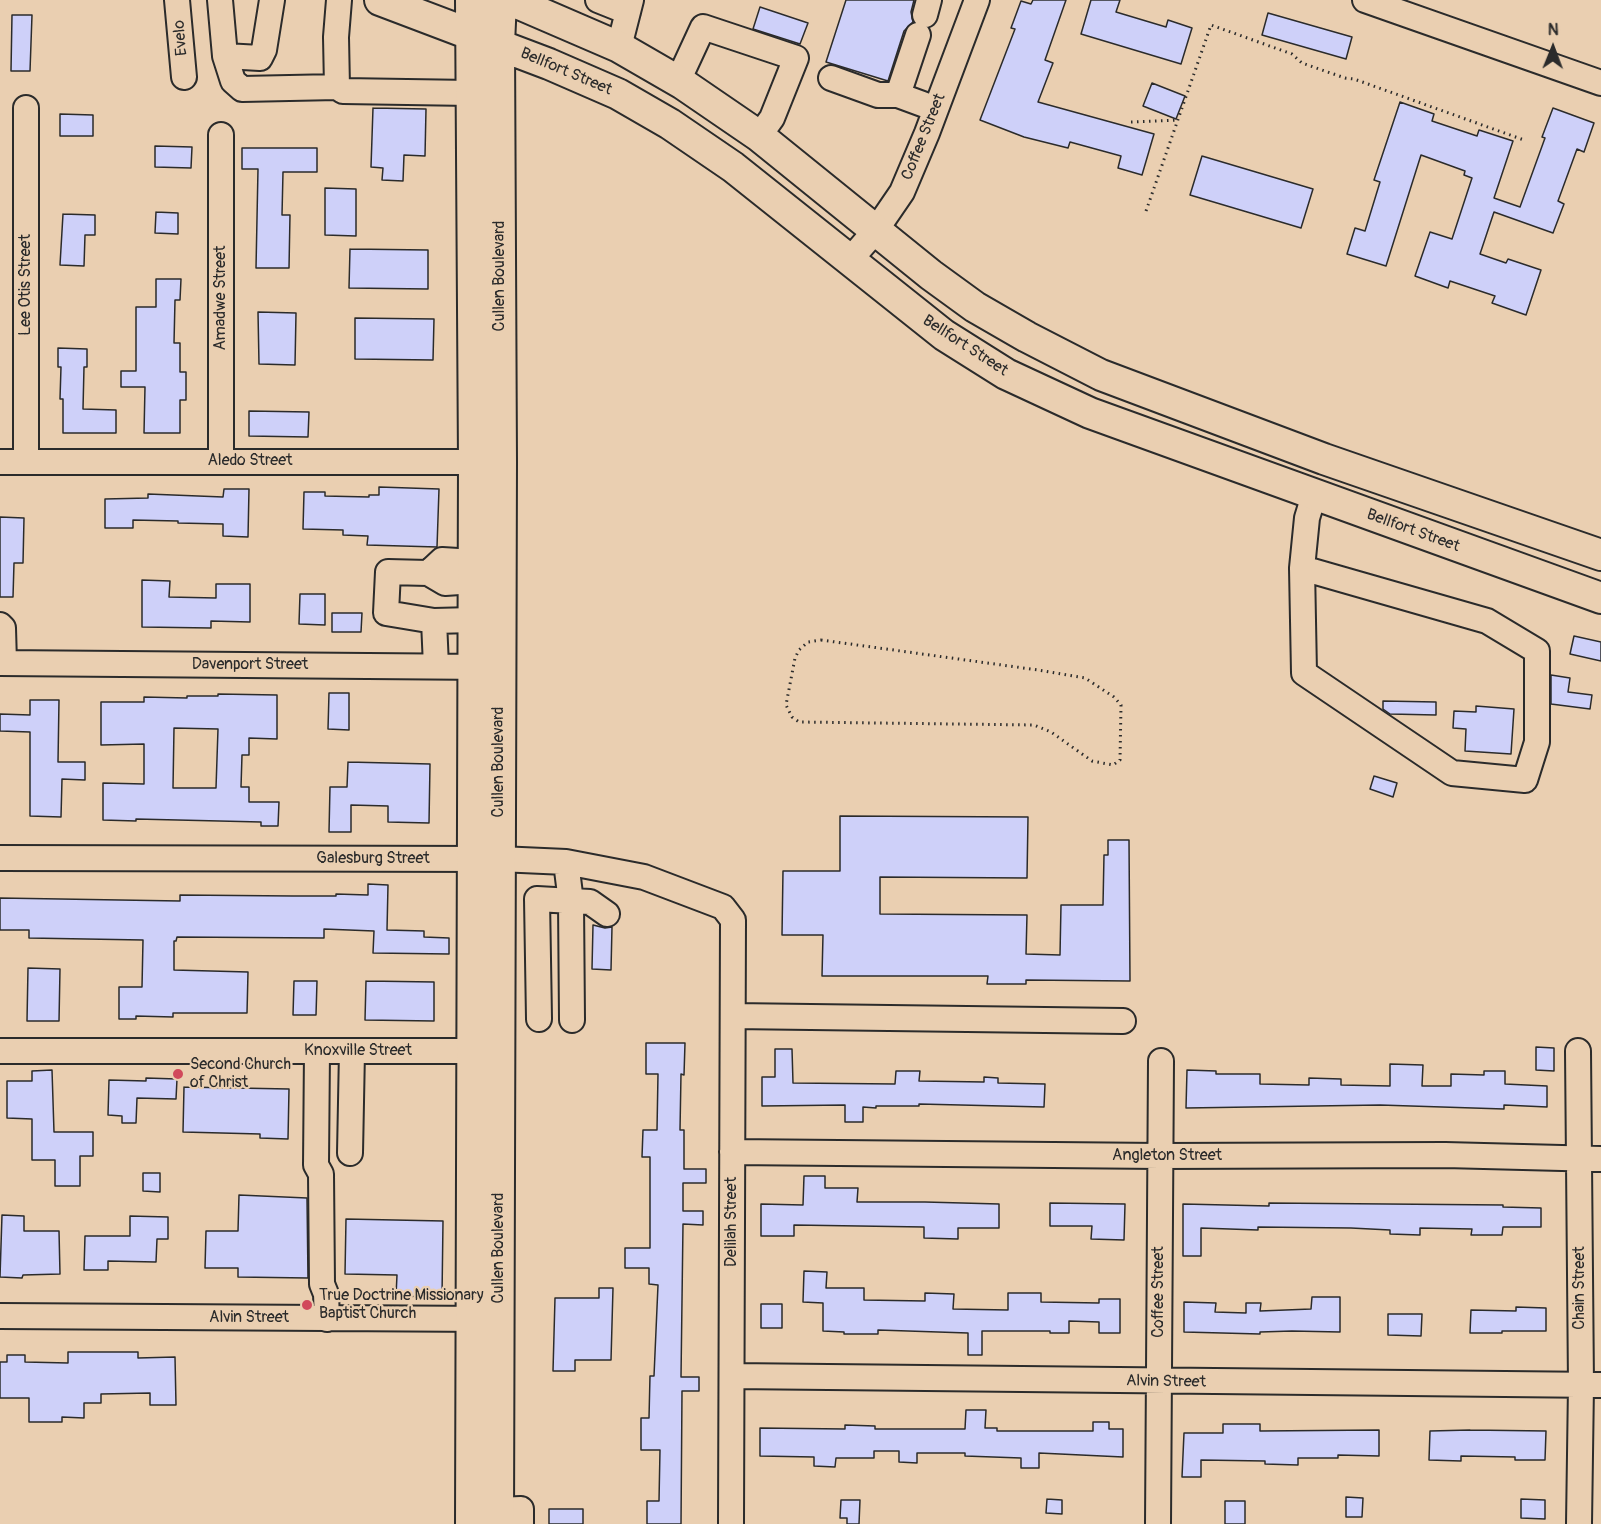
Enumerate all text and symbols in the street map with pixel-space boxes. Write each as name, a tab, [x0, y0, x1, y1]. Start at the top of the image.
north arrow	[1523, 18, 1583, 78]
street label: Evelo	[170, 19, 192, 57]
text: N	[1548, 20, 1559, 40]
street label: Bellfort Street	[517, 44, 615, 100]
street label: Coffee Street	[898, 91, 950, 183]
street label: Cullen Boulevard	[490, 221, 510, 331]
street label: Lee Otis Street	[16, 234, 36, 336]
street label: Amadwe Street	[211, 245, 231, 351]
street label: Bellfort Street	[919, 311, 1011, 381]
street label: Aledo Street	[207, 451, 293, 471]
street label: Bellfort Street	[1364, 505, 1462, 557]
street label: Davenport Street	[192, 655, 308, 675]
street label: Cullen Boulevard	[489, 707, 509, 817]
street label: Galesburg Street	[316, 849, 430, 869]
street label: Knoxville Street	[304, 1041, 412, 1061]
place label: Second Church of Christ	[190, 1055, 291, 1093]
marker: Second Church of Christ	[171, 1067, 185, 1081]
street label: Angleton Street	[1112, 1146, 1222, 1166]
street label: Delilah Street	[722, 1177, 742, 1267]
street label: Cullen Boulevard	[489, 1193, 509, 1303]
street label: Coffee Street	[1149, 1246, 1169, 1338]
street label: Chain Street	[1570, 1246, 1590, 1330]
place label: True Doctrine Missionary Baptist Church	[319, 1286, 484, 1324]
marker: True Doctrine Missionary Baptist Church	[300, 1298, 314, 1312]
street label: Alvin Street	[209, 1308, 289, 1328]
street label: Alvin Street	[1126, 1372, 1206, 1392]

